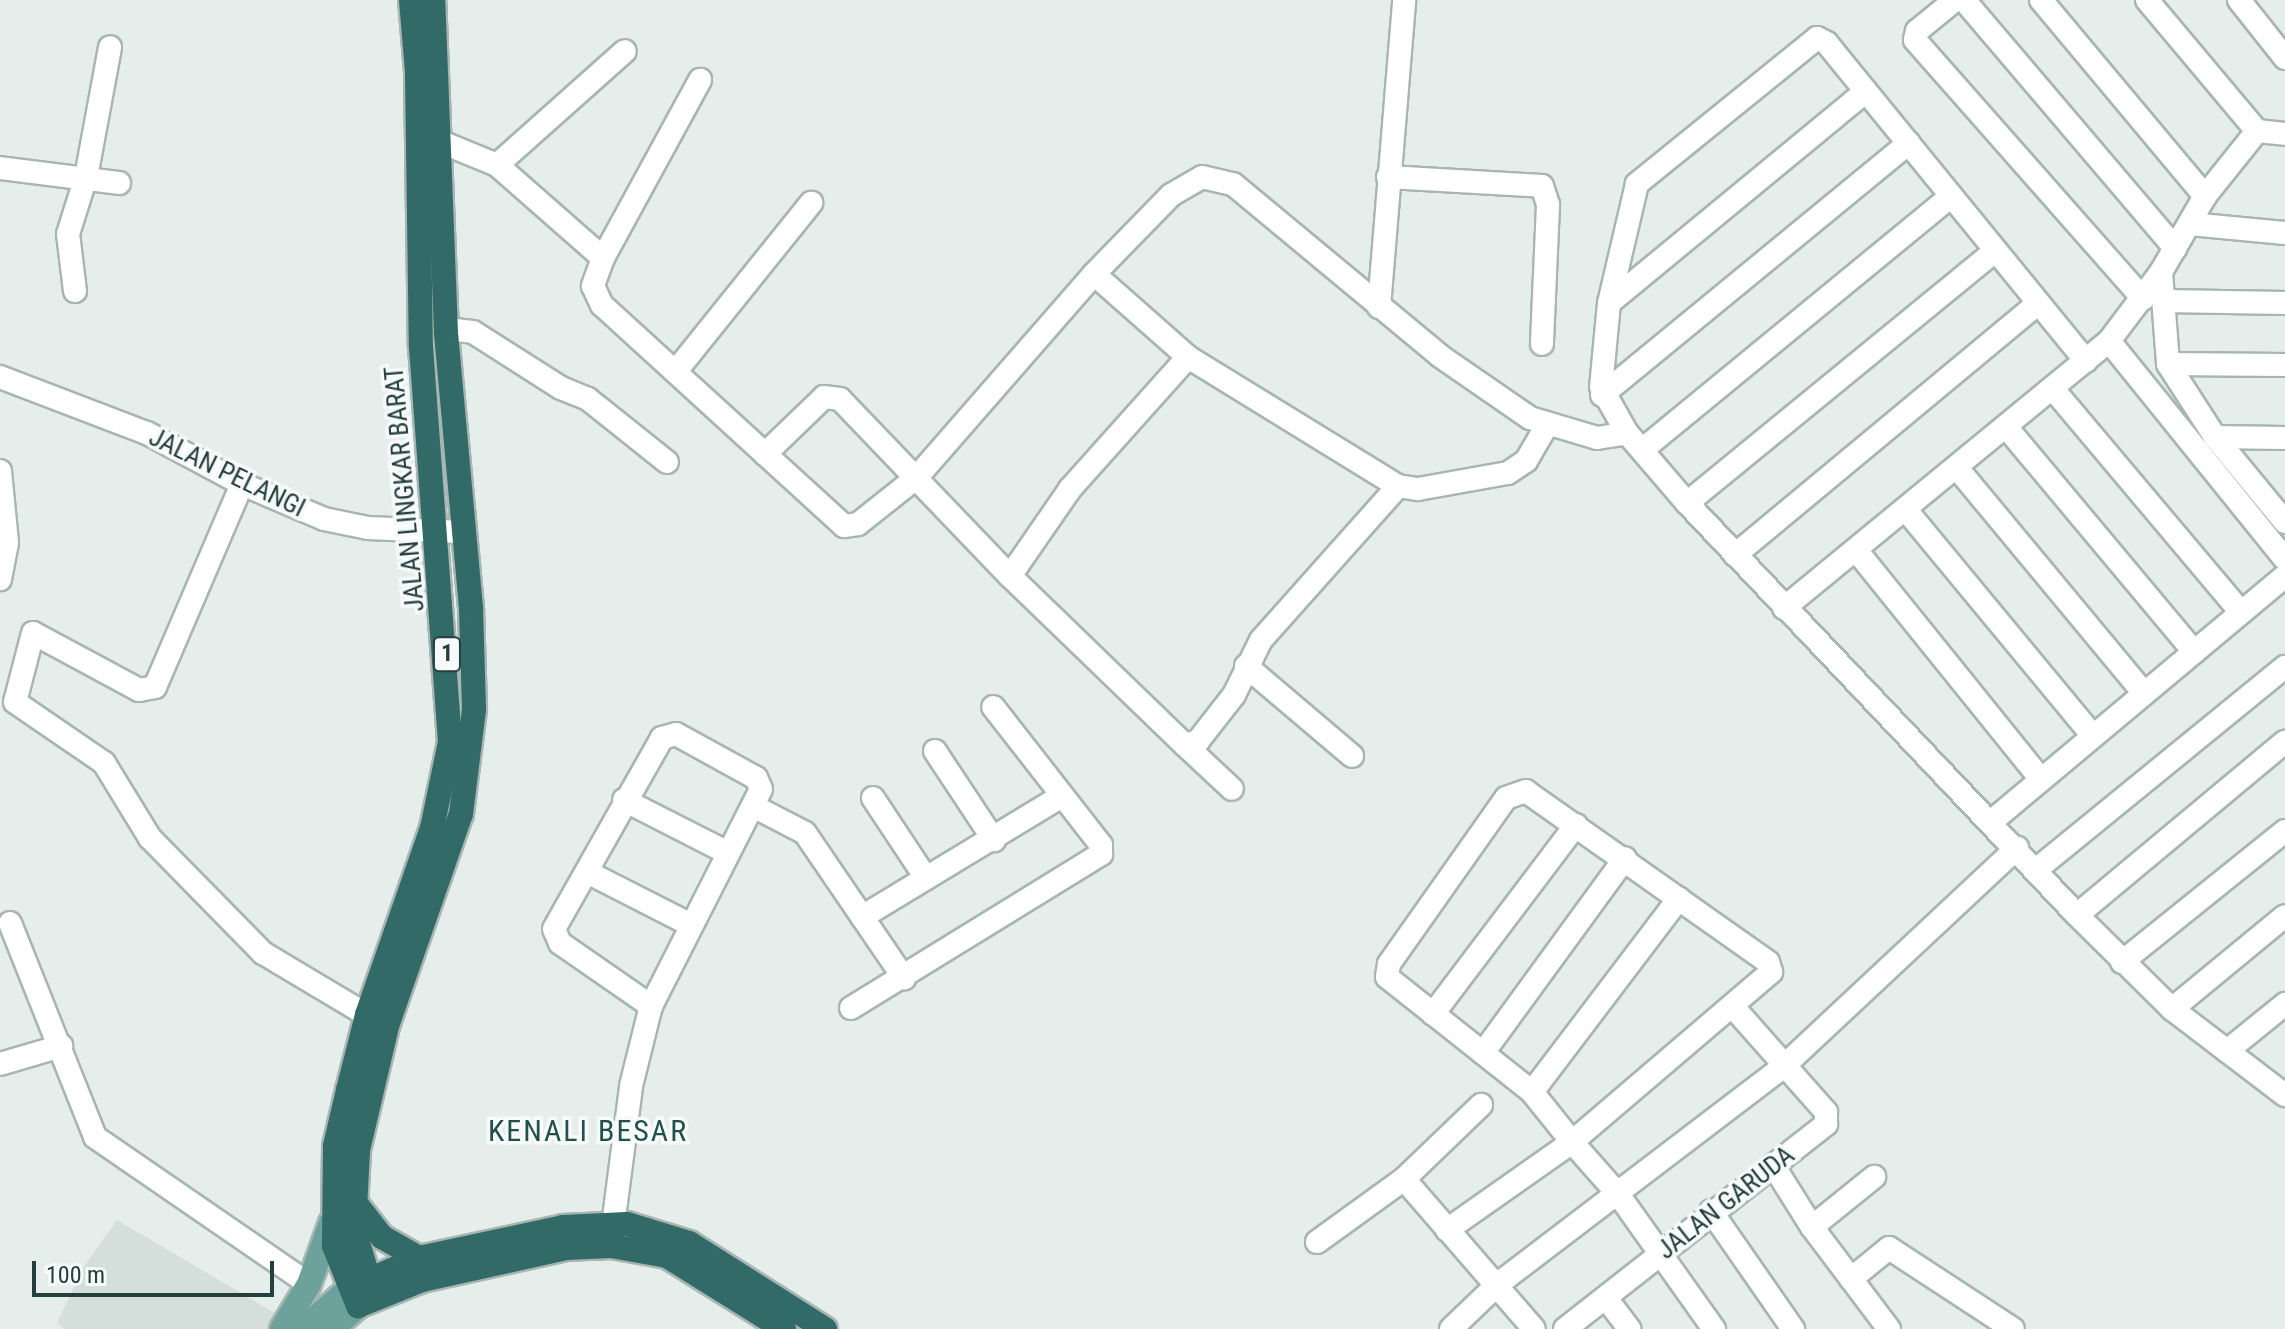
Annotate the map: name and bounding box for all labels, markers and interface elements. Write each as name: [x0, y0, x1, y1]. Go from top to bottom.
street label: JALAN LINGKAR BARAT: [379, 365, 431, 613]
street label: JALAN PELANGI: [144, 422, 310, 524]
road number: 1: [431, 634, 463, 674]
district label: KENALI BESAR: [488, 1113, 688, 1149]
street label: JALAN GARUDA: [1651, 1140, 1801, 1266]
scale bar: [36, 1245, 278, 1295]
text: 100 m: [46, 1261, 105, 1289]

